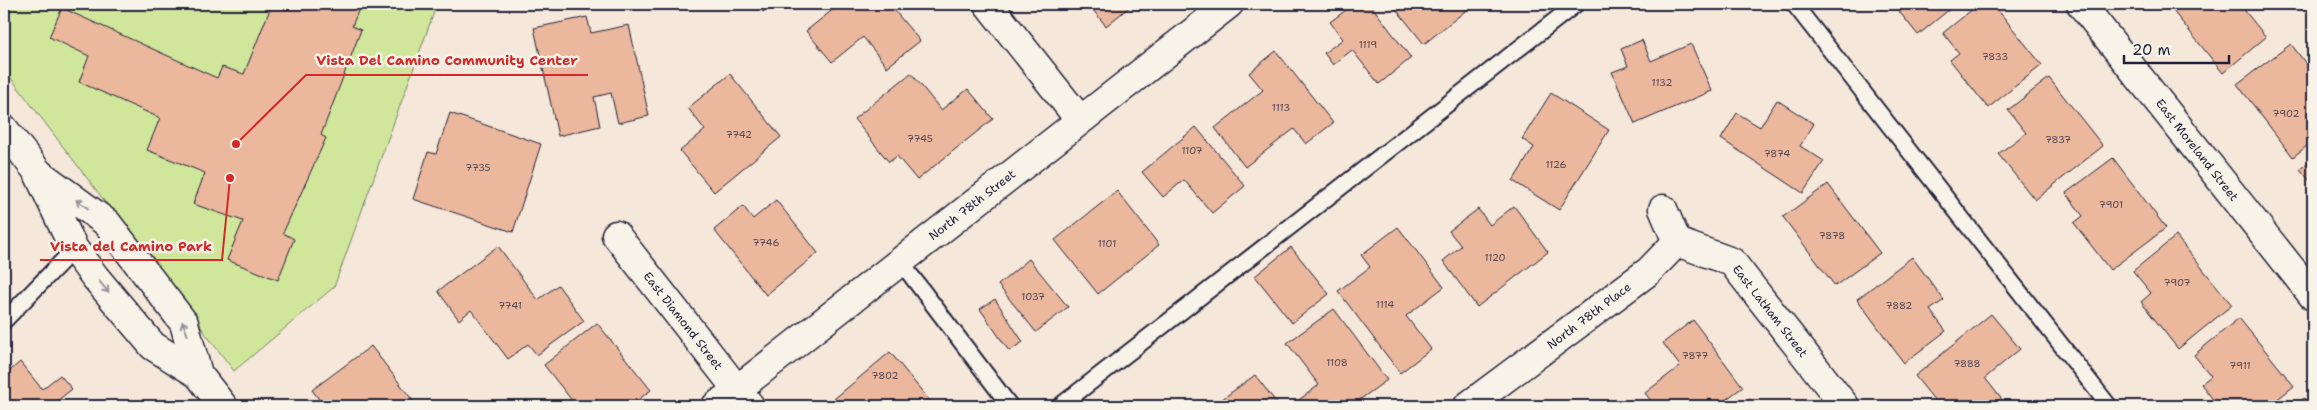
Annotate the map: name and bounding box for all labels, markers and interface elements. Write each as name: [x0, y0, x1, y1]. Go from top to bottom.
scale bar: [2124, 32, 2230, 64]
house number: 1119: [1359, 38, 1377, 51]
text: 20 m: [2132, 40, 2171, 60]
callout: Vista Del Camino Community Center: [306, 46, 588, 75]
house number: 7833: [1982, 50, 2008, 63]
text: Vista Del Camino Community Center: [316, 51, 578, 69]
house number: 1132: [1652, 76, 1672, 89]
street label: East Moreland Street: [2152, 96, 2242, 204]
house number: 1113: [1272, 101, 1290, 114]
house number: 7902: [2273, 107, 2299, 120]
house number: 7742: [726, 128, 752, 141]
house number: 7745: [907, 132, 933, 145]
house number: 7837: [2045, 133, 2071, 146]
house number: 1107: [1181, 144, 1203, 157]
house number: 7874: [1764, 147, 1790, 160]
house number: 1126: [1545, 158, 1567, 171]
house number: 7735: [465, 161, 491, 174]
street label: North 78th Street: [925, 166, 1019, 244]
house number: 7901: [2099, 198, 2123, 211]
one-way arrow: [75, 199, 89, 209]
house number: 7878: [1819, 229, 1845, 242]
callout: Vista del Camino Park: [40, 231, 222, 260]
house number: 7746: [753, 236, 779, 249]
text: Vista del Camino Park: [50, 237, 212, 255]
house number: 1101: [1098, 237, 1116, 250]
house number: 1120: [1484, 251, 1506, 264]
street label: East Latham Street: [1729, 262, 1811, 360]
street label: East Diamond Street: [640, 269, 726, 373]
house number: 7907: [2164, 276, 2190, 289]
street label: North 78th Place: [1544, 279, 1634, 353]
one-way arrow: [98, 280, 109, 293]
house number: 1037: [1021, 290, 1045, 303]
house number: 1114: [1376, 298, 1394, 311]
house number: 7741: [498, 299, 522, 312]
house number: 7882: [1886, 299, 1912, 312]
one-way arrow: [180, 321, 189, 336]
house number: 7877: [1682, 349, 1708, 362]
house number: 1108: [1326, 356, 1348, 369]
house number: 7888: [1953, 357, 1981, 370]
house number: 7911: [2229, 359, 2251, 372]
house number: 7802: [872, 369, 898, 382]

